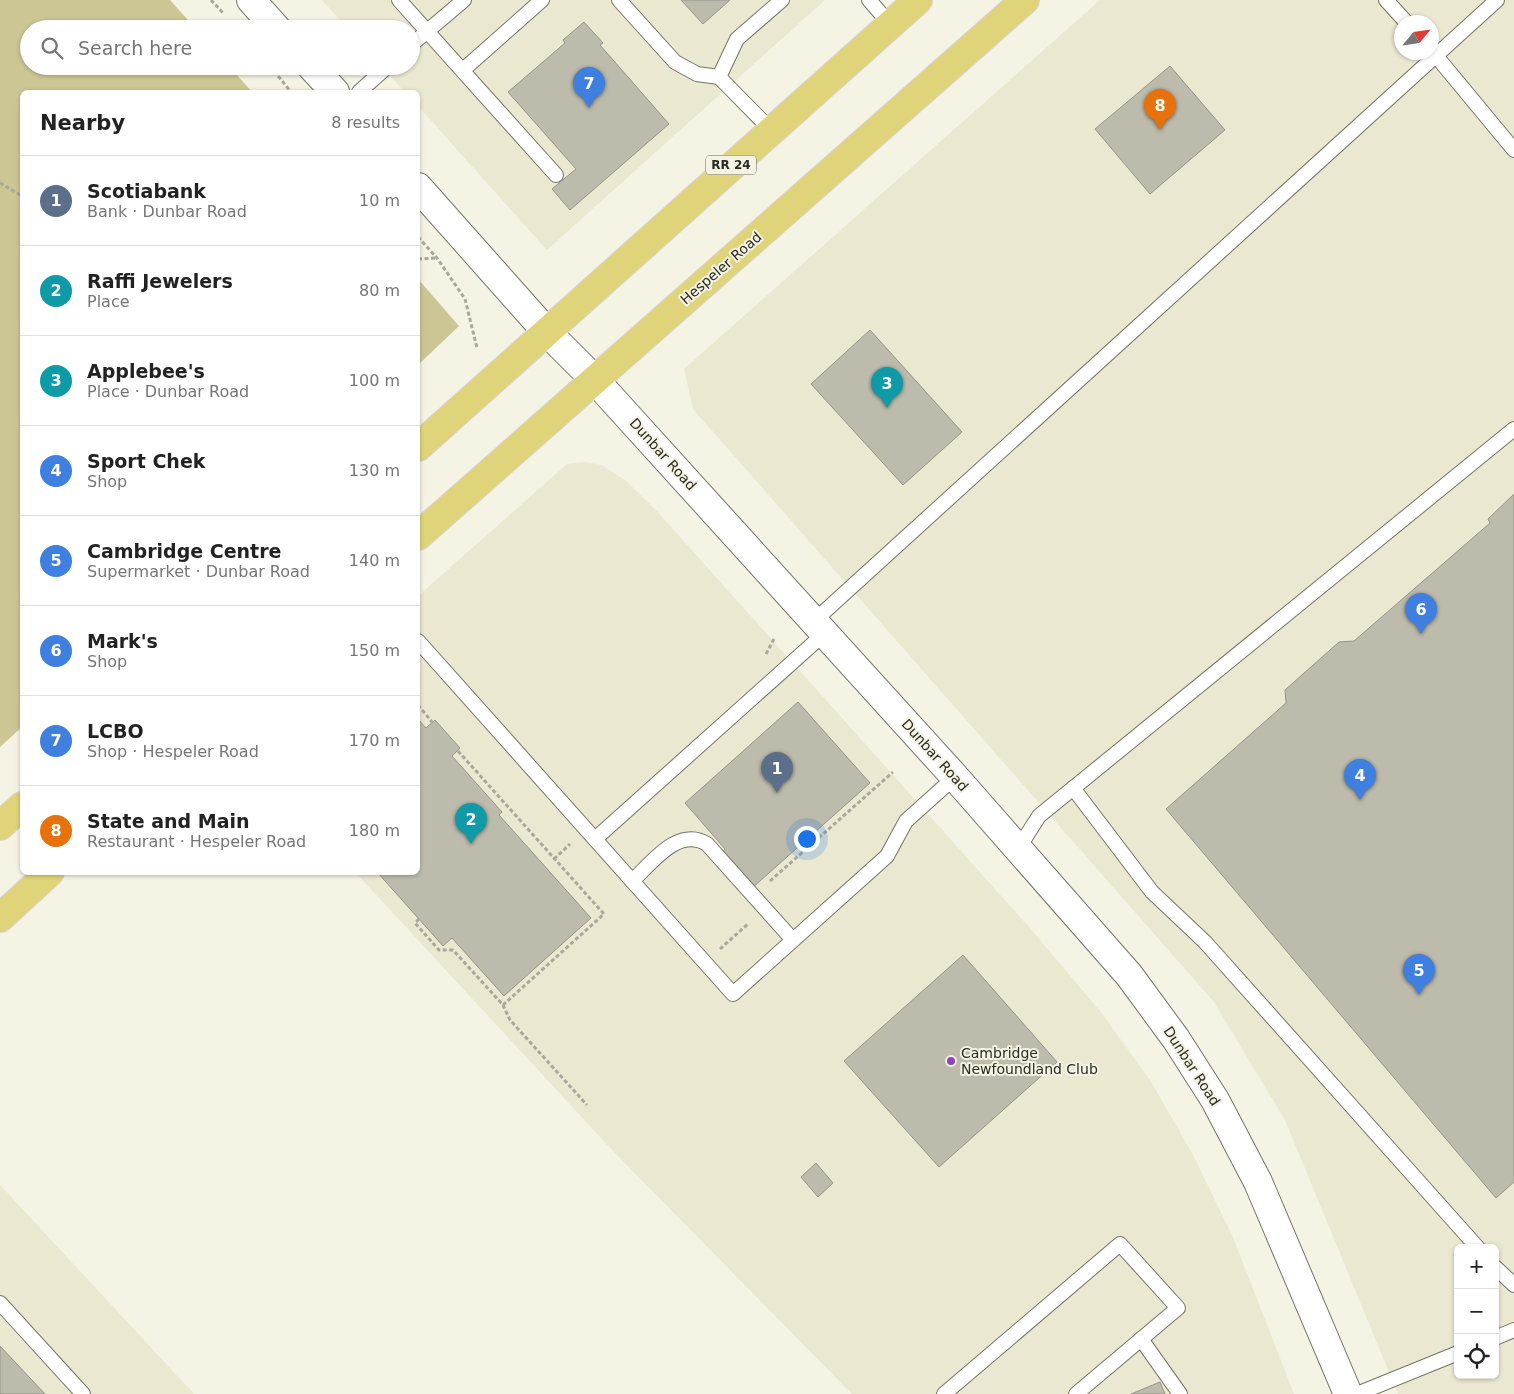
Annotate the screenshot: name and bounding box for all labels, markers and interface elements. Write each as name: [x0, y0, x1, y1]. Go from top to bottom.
north arrow: [1394, 15, 1439, 60]
search box: [20, 20, 420, 75]
icon: search: [38, 34, 66, 62]
text: Search here: [78, 37, 192, 59]
pin: 7: [573, 67, 605, 108]
pin: 8: [1144, 89, 1176, 130]
text: Nearby: [40, 111, 125, 135]
text: 8 results: [331, 113, 400, 132]
road number: RR 24: [706, 156, 756, 174]
text: Scotiabank: [87, 180, 206, 202]
text: 1: [50, 191, 62, 210]
text: 10 m: [359, 191, 400, 210]
text: Bank · Dunbar Road: [87, 202, 247, 221]
street label: Hespeler Road: [677, 229, 765, 307]
text: Raffi Jewelers: [87, 270, 233, 292]
text: 2: [50, 281, 62, 300]
text: 80 m: [359, 281, 400, 300]
text: Place: [87, 292, 130, 311]
text: Applebee's: [87, 360, 205, 382]
pin: 3: [871, 367, 903, 408]
text: 3: [50, 371, 62, 390]
text: 100 m: [349, 371, 400, 390]
text: Place · Dunbar Road: [87, 382, 249, 401]
street label: Dunbar Road: [626, 415, 700, 493]
text: Sport Chek: [87, 450, 205, 472]
text: 4: [50, 461, 62, 480]
text: 130 m: [349, 461, 400, 480]
text: Shop: [87, 472, 127, 491]
text: Cambridge Centre: [87, 540, 281, 562]
text: 5: [50, 551, 62, 570]
text: 140 m: [349, 551, 400, 570]
text: Supermarket · Dunbar Road: [87, 562, 310, 581]
pin: 6: [1405, 593, 1437, 634]
text: Mark's: [87, 630, 158, 652]
text: 6: [50, 641, 62, 660]
text: 150 m: [349, 641, 400, 660]
text: Shop: [87, 652, 127, 671]
street label: Dunbar Road: [898, 716, 972, 794]
text: LCBO: [87, 720, 144, 742]
text: 7: [50, 731, 62, 750]
text: 170 m: [349, 731, 400, 750]
text: Shop · Hespeler Road: [87, 742, 259, 761]
pin: 1: [761, 752, 793, 793]
pin: 4: [1344, 759, 1376, 800]
pin: 2: [455, 803, 487, 844]
text: State and Main: [87, 810, 250, 832]
text: 8: [50, 821, 62, 840]
text: 180 m: [349, 821, 400, 840]
your location: [794, 826, 820, 852]
text: Restaurant · Hespeler Road: [87, 832, 306, 851]
pin: 5: [1403, 954, 1435, 995]
street label: Dunbar Road: [1160, 1023, 1224, 1109]
place label: Cambridge Newfoundland Club: [961, 1045, 1098, 1077]
marker: Cambridge Newfoundland Club: [945, 1055, 957, 1067]
map controls: [1454, 1244, 1499, 1379]
button: +: [1454, 1244, 1499, 1289]
button: −: [1454, 1289, 1499, 1334]
button: locate: [1454, 1334, 1499, 1379]

